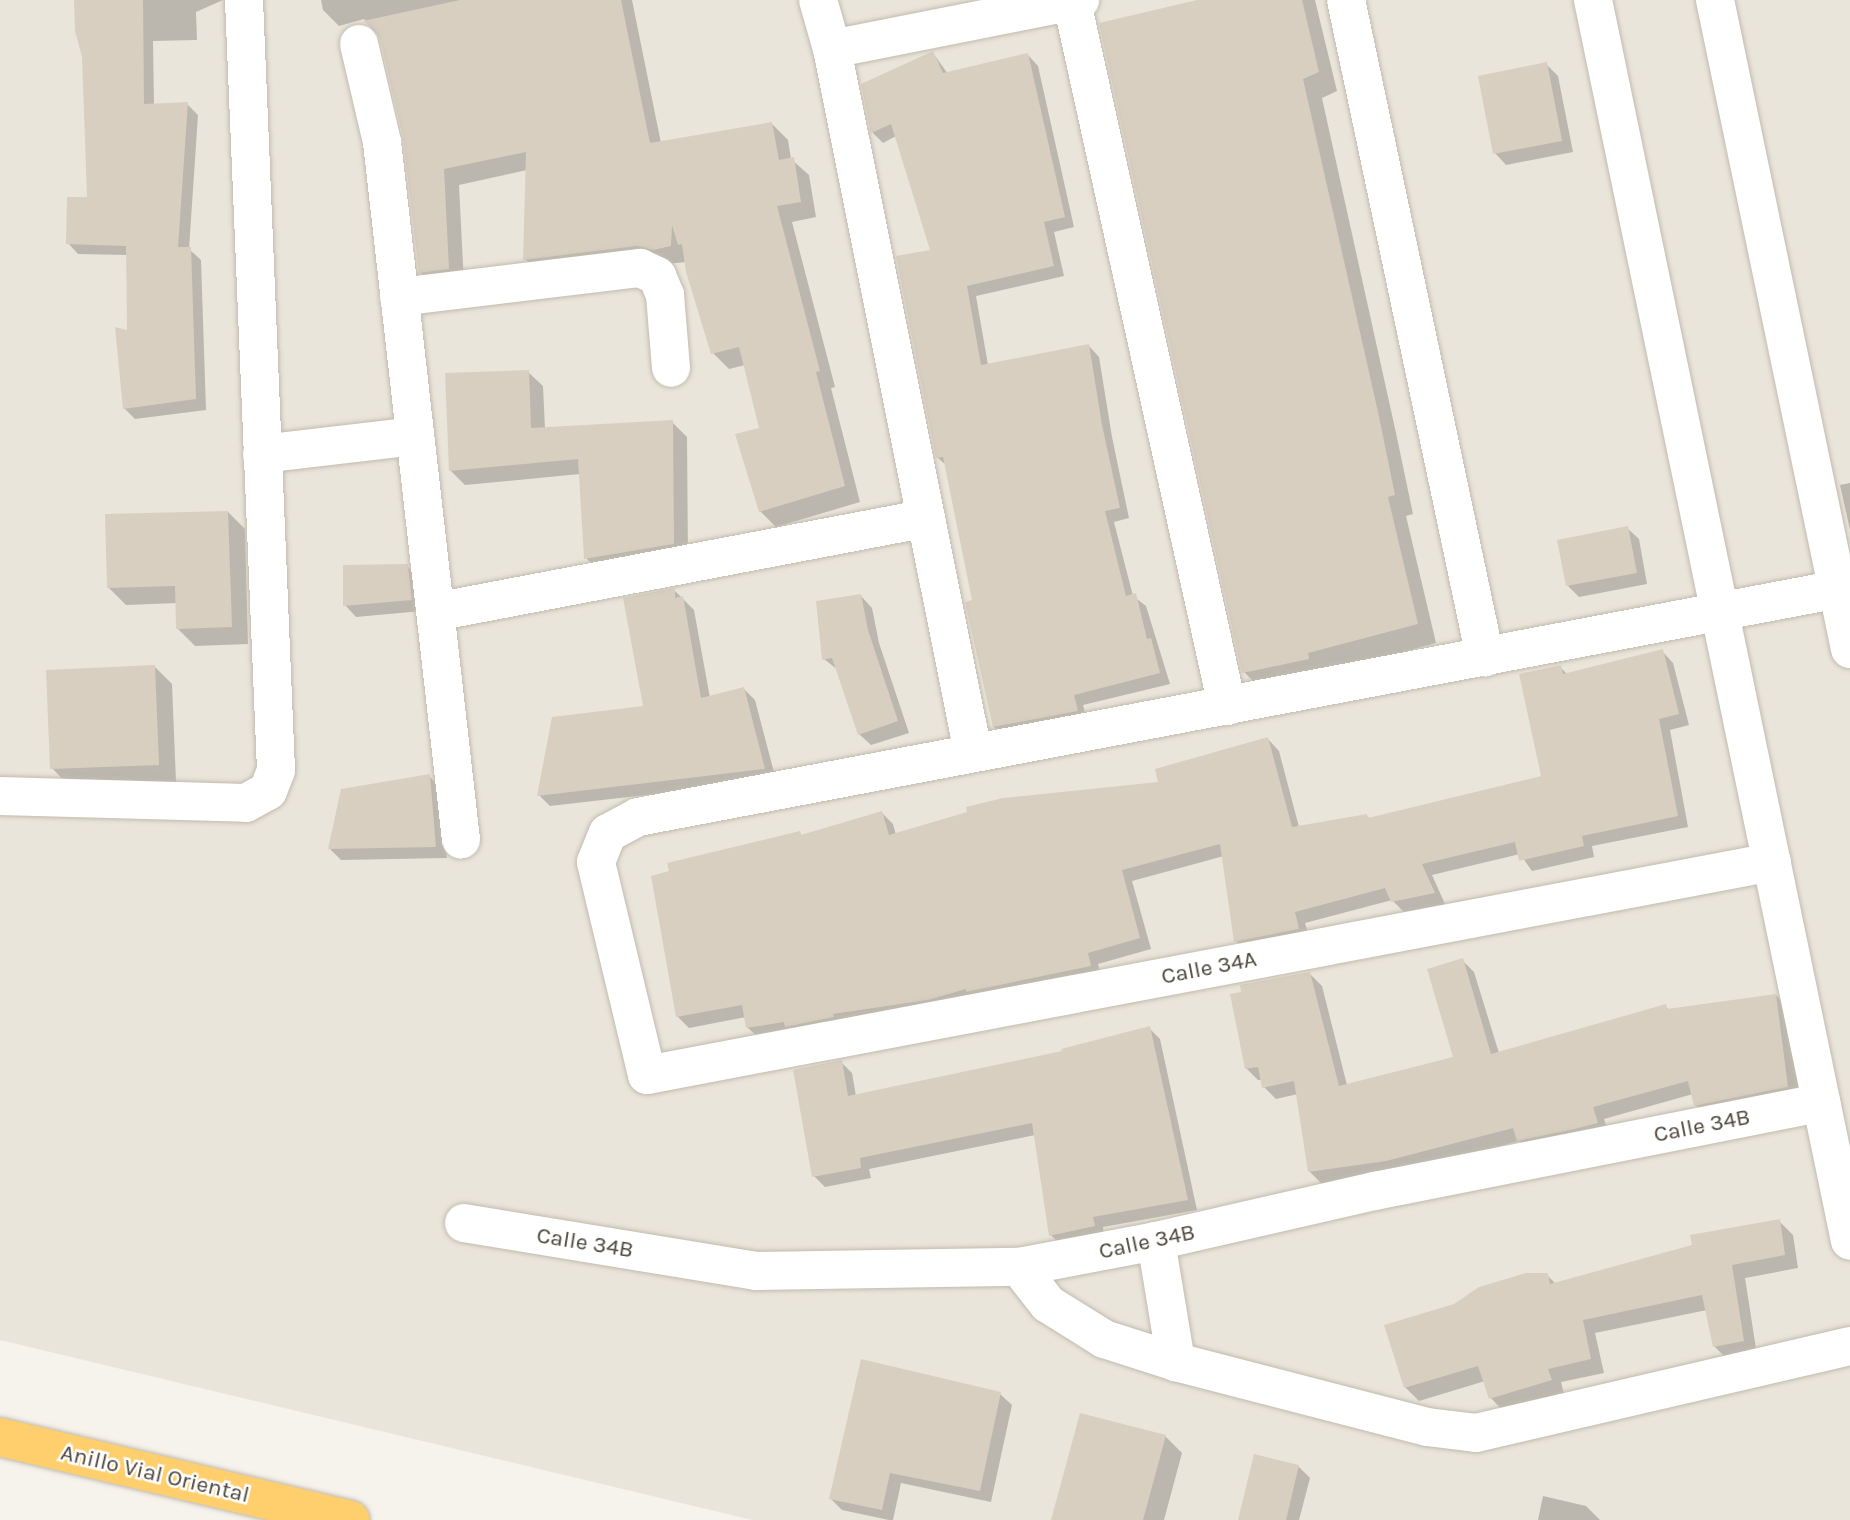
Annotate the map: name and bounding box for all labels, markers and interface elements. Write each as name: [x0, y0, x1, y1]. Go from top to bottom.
street label: Calle 34A: [1159, 945, 1259, 991]
street label: Calle 34B: [1651, 1103, 1753, 1149]
street label: Calle 34B: [1096, 1218, 1198, 1266]
street label: Calle 34B: [535, 1222, 635, 1264]
street label: Anillo Vial Oriental: [58, 1439, 252, 1509]

